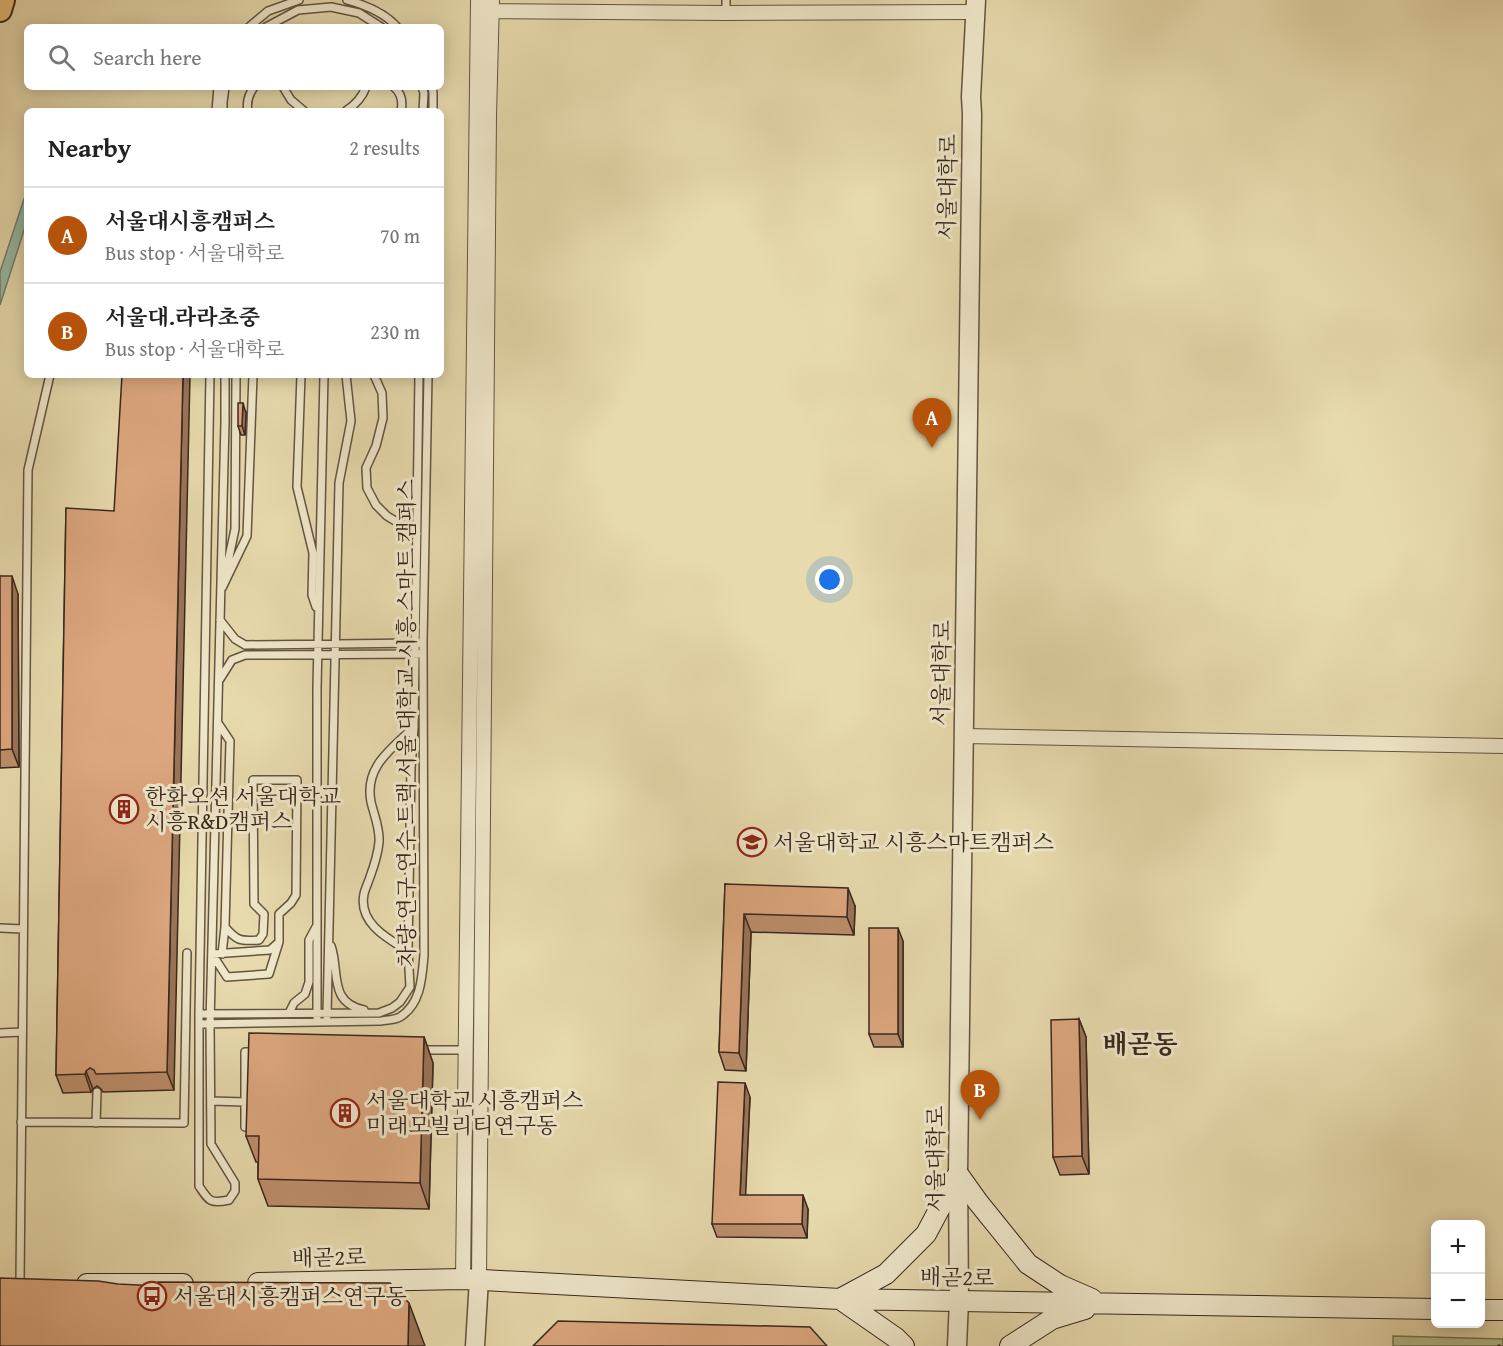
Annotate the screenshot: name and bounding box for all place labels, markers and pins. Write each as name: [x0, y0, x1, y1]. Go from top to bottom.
pin: A: [912, 398, 952, 448]
place label: 한화오션 서울대학교 시흥R&D캠퍼스: [145, 780, 341, 837]
building icon: 한화오션 서울대학교 시흥R&D캠퍼스: [108, 793, 140, 825]
school or university icon: 서울대학교 시흥스마트캠퍼스: [736, 826, 768, 858]
place label: 서울대학교 시흥스마트캠퍼스: [773, 826, 1054, 858]
pin: B: [960, 1070, 1000, 1120]
place label: 서울대학교 시흥캠퍼스 미래모빌리티연구동: [366, 1084, 583, 1141]
building icon: 서울대학교 시흥캠퍼스 미래모빌리티연구동: [329, 1097, 361, 1129]
bus stop icon: 서울대시흥캠퍼스연구동: [136, 1280, 168, 1312]
place label: 서울대시흥캠퍼스연구동: [173, 1280, 407, 1312]

